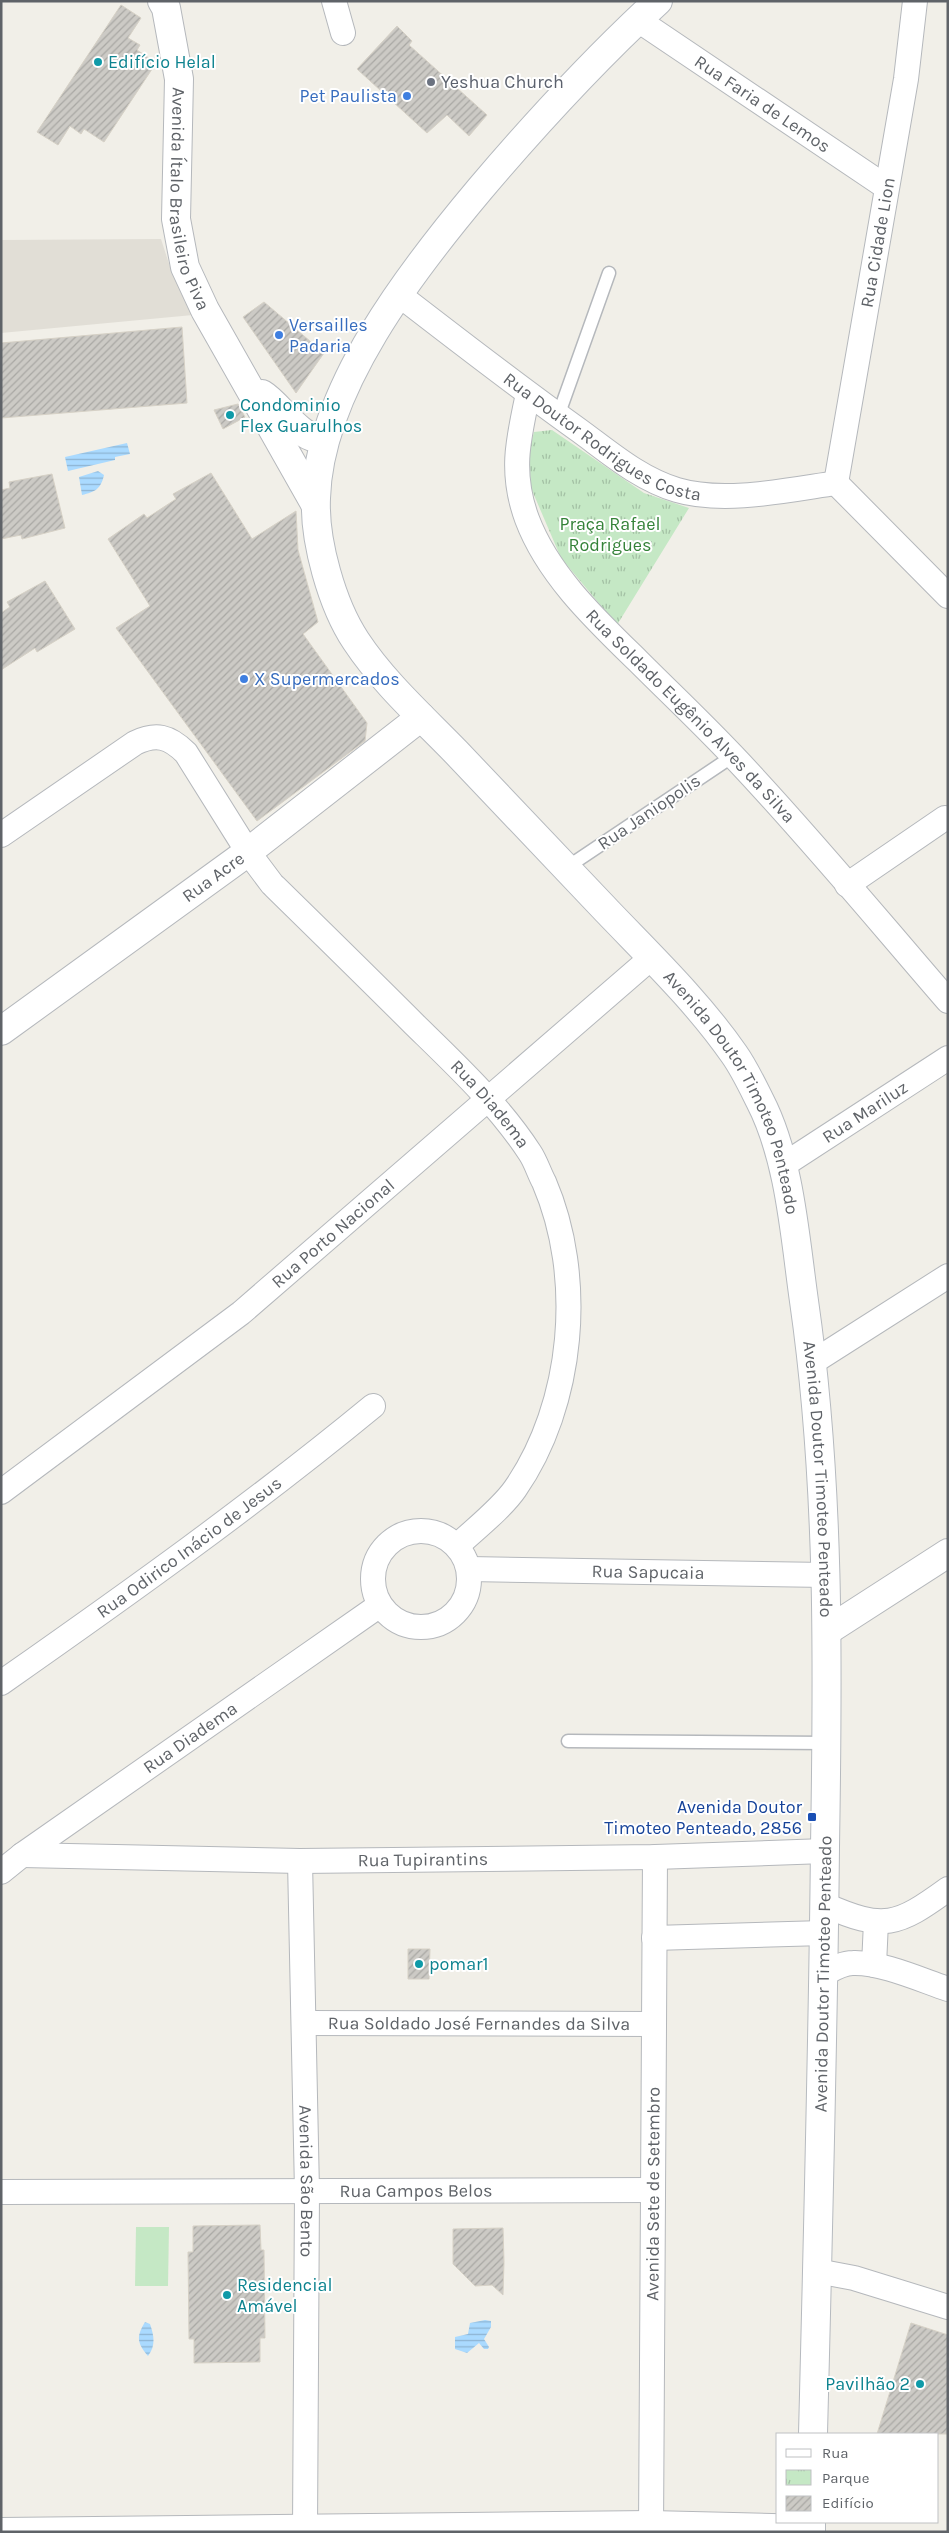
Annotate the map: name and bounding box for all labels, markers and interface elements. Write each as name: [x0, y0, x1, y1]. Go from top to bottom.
street label: Rua Faria de Lemos: [690, 50, 835, 157]
place label: Edifício Helal: [108, 51, 216, 73]
marker: Edifício Helal: [92, 56, 104, 68]
place label: Yeshua Church: [441, 71, 564, 93]
marker: Yeshua Church: [425, 76, 437, 88]
place label: Pet Paulista: [299, 85, 397, 107]
street label: Avenida Ítalo Brasileiro Piva: [164, 87, 215, 314]
marker: Pet Paulista: [401, 90, 413, 102]
street label: Rua Cidade Lion: [856, 176, 900, 309]
place label: Versailles Padaria: [289, 314, 368, 357]
marker: Versailles Padaria: [273, 329, 285, 341]
street label: Rua Doutor Rodrigues Costa: [499, 368, 702, 506]
place label: Condominio Flex Guarulhos: [240, 394, 362, 437]
marker: Condominio Flex Guarulhos: [224, 409, 236, 421]
park label: Praça Rafael Rodrigues: [559, 513, 661, 556]
street label: Rua Soldado Eugênio Alves da Silva: [581, 604, 800, 828]
place label: X Supermercados: [254, 668, 400, 690]
marker: X Supermercados: [238, 673, 250, 685]
street label: Rua Janiopolis: [593, 769, 705, 855]
street label: Rua Acre: [178, 847, 249, 907]
street label: Avenida Doutor Timoteo Penteado: [659, 966, 803, 1216]
street label: Rua Diadema: [446, 1055, 534, 1152]
street label: Rua Mariluz: [818, 1076, 912, 1148]
street label: Rua Porto Nacional: [267, 1174, 399, 1293]
street label: Avenida Doutor Timoteo Penteado: [798, 1340, 837, 1618]
street label: Rua Odirico Inácio de Jesus: [92, 1472, 286, 1623]
street label: Rua Sapucaia: [591, 1560, 705, 1584]
street label: Rua Diadema: [139, 1697, 241, 1778]
place label: Avenida Doutor Timoteo Penteado, 2856: [604, 1796, 802, 1839]
marker: Avenida Doutor Timoteo Penteado, 2856: [806, 1811, 818, 1823]
street label: Avenida Doutor Timoteo Penteado: [810, 1835, 836, 2113]
street label: Rua Tupirantins: [358, 1848, 488, 1871]
place label: pomar1: [429, 1953, 489, 1975]
marker: pomar1: [413, 1958, 425, 1970]
street label: Rua Soldado José Fernandes da Silva: [328, 2012, 630, 2035]
street label: Avenida Sete de Setembro: [641, 2087, 665, 2301]
street label: Avenida São Bento: [294, 2105, 318, 2257]
street label: Rua Campos Belos: [340, 2179, 492, 2202]
place label: Residencial Amável: [237, 2274, 332, 2317]
marker: Residencial Amável: [221, 2289, 233, 2301]
place label: Pavilhão 2: [825, 2373, 910, 2395]
marker: Pavilhão 2: [914, 2378, 926, 2390]
legend: [776, 2433, 939, 2523]
text: Rua: [822, 2444, 849, 2462]
text: Parque: [822, 2469, 870, 2487]
text: Edifício: [822, 2494, 874, 2512]

